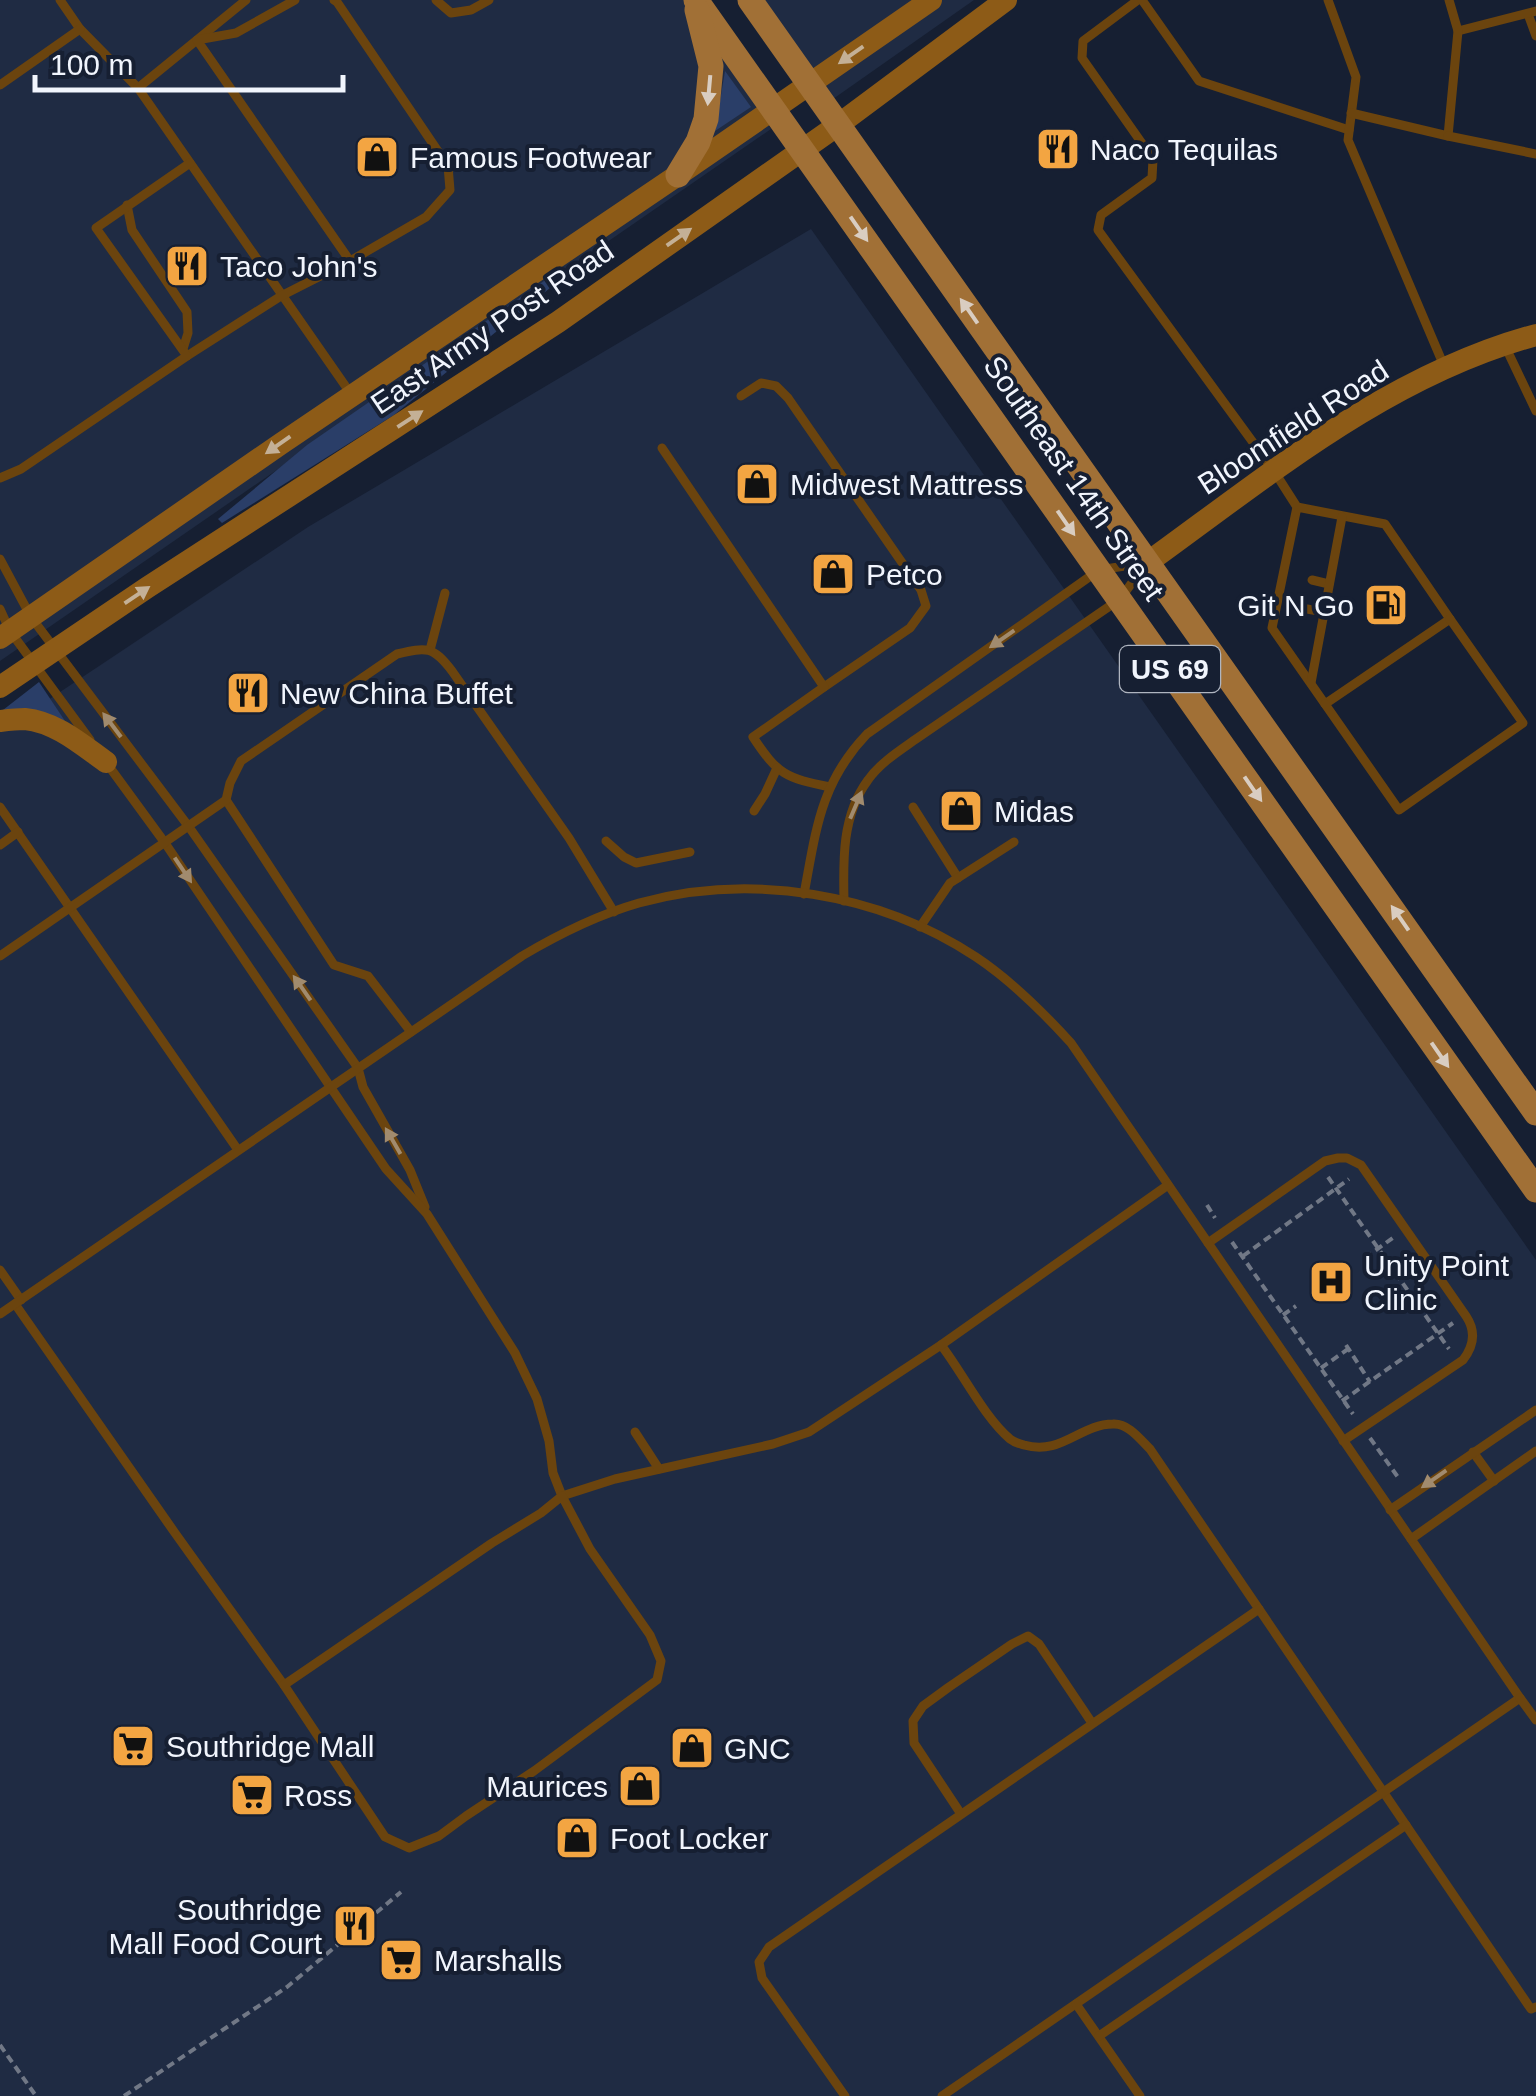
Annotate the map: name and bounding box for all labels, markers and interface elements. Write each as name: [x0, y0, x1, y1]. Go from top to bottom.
scale bar: [35, 30, 342, 92]
one-way arrow: [837, 45, 864, 64]
text: 100 m: [50, 48, 133, 81]
one-way arrow: [701, 75, 717, 107]
restaurant icon: Naco Tequilas: [1035, 126, 1081, 172]
place label: Naco Tequilas: [1090, 133, 1278, 166]
shop icon: Famous Footwear: [354, 134, 400, 180]
place label: Famous Footwear: [410, 141, 652, 174]
one-way arrow: [849, 215, 868, 242]
one-way arrow: [666, 228, 692, 247]
street label: East Army Post Road: [365, 234, 619, 420]
restaurant icon: Taco John's: [164, 243, 210, 289]
place label: Taco John's: [220, 250, 378, 283]
one-way arrow: [960, 297, 979, 324]
street label: Southeast 14th Street: [977, 350, 1171, 607]
street label: Bloomfield Road: [1192, 353, 1394, 501]
one-way arrow: [396, 410, 423, 428]
one-way arrow: [265, 435, 292, 455]
shop icon: Midwest Mattress: [734, 461, 780, 507]
place label: Midwest Mattress: [790, 468, 1023, 501]
one-way arrow: [1056, 510, 1075, 537]
shop icon: Petco: [810, 551, 856, 597]
place label: Petco: [866, 558, 943, 591]
fuel station icon: Git N Go: [1363, 582, 1409, 628]
one-way arrow: [123, 586, 150, 605]
place label: Git N Go: [1237, 589, 1354, 622]
one-way arrow: [988, 629, 1015, 648]
road number: US 69: [1120, 646, 1220, 692]
restaurant icon: New China Buffet: [225, 670, 271, 716]
place label: New China Buffet: [280, 677, 514, 710]
one-way arrow: [103, 712, 123, 738]
one-way arrow: [1243, 776, 1263, 802]
shop icon: Midas: [938, 788, 984, 834]
one-way arrow: [848, 790, 864, 820]
place label: Midas: [994, 795, 1074, 828]
one-way arrow: [173, 857, 192, 884]
one-way arrow: [1391, 905, 1410, 931]
one-way arrow: [293, 975, 312, 1002]
one-way arrow: [1430, 1041, 1449, 1068]
one-way arrow: [385, 1127, 403, 1155]
place label: Unity Point Clinic: [1364, 1249, 1510, 1316]
hospital icon: Unity Point Clinic: [1308, 1259, 1354, 1305]
one-way arrow: [1421, 1469, 1448, 1488]
supermarket icon: Southridge Mall: [110, 1723, 156, 1769]
shop icon: GNC: [669, 1725, 715, 1771]
place label: Southridge Mall: [166, 1730, 374, 1763]
place label: GNC: [724, 1732, 791, 1765]
shop icon: Maurices: [617, 1763, 663, 1809]
place label: Maurices: [486, 1770, 608, 1803]
supermarket icon: Ross: [229, 1772, 275, 1818]
place label: Ross: [284, 1779, 352, 1812]
shop icon: Foot Locker: [554, 1815, 600, 1861]
place label: Foot Locker: [610, 1822, 768, 1855]
place label: Southridge Mall Food Court: [109, 1893, 323, 1960]
restaurant icon: Southridge Mall Food Court: [332, 1903, 378, 1949]
supermarket icon: Marshalls: [378, 1937, 424, 1983]
place label: Marshalls: [434, 1944, 562, 1977]

